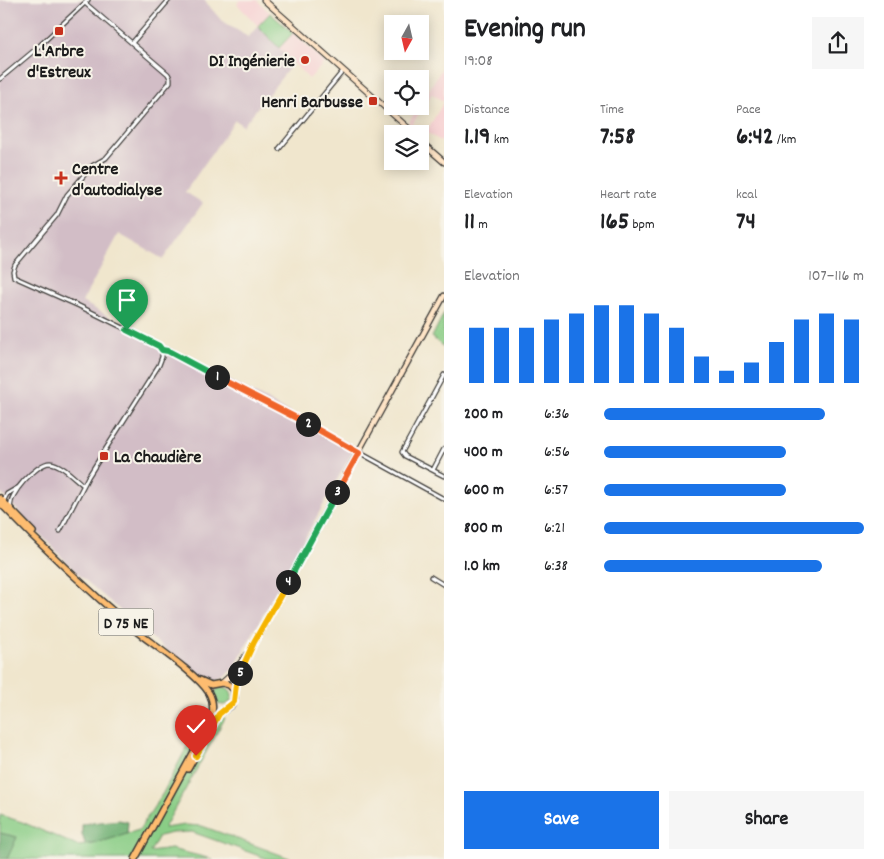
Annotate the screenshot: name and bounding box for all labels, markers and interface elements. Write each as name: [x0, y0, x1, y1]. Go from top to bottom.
text: Evening run: [464, 11, 586, 51]
north arrow: [384, 15, 429, 60]
map controls: [384, 15, 429, 170]
button: share: [812, 17, 864, 69]
marker: L'Arbre d'Estreux: [53, 25, 65, 37]
place label: L'Arbre d'Estreux: [27, 40, 91, 86]
place label: DI Ingénierie: [209, 50, 295, 75]
text: 19:08: [464, 50, 493, 73]
marker: DI Ingénierie: [299, 54, 311, 66]
button: locate: [384, 70, 429, 115]
place label: Henri Barbusse: [261, 91, 363, 116]
marker: Henri Barbusse: [367, 95, 379, 107]
text: Distance: [464, 100, 510, 120]
text: Time: [600, 100, 624, 120]
text: Pace: [736, 100, 761, 120]
text: 1.19: [464, 120, 491, 156]
text: 7:58: [600, 120, 635, 156]
text: 6:42: [736, 120, 774, 156]
button: layers: [384, 125, 429, 170]
text: km: [491, 130, 509, 150]
text: /km: [774, 130, 796, 150]
place label: Centre d'autodialyse: [72, 158, 162, 204]
marker: Centre d'autodialyse: [54, 171, 68, 185]
text: Elevation: [464, 185, 513, 205]
text: Heart rate: [600, 185, 657, 205]
text: kcal: [736, 185, 757, 205]
text: 11: [464, 205, 475, 241]
text: 165: [600, 205, 629, 241]
text: 74: [736, 205, 756, 241]
text: m: [475, 215, 488, 235]
text: bpm: [629, 215, 655, 235]
text: Elevation: [464, 265, 520, 288]
text: 107–116 m: [808, 265, 864, 288]
pin: [106, 279, 148, 330]
icon: arrive: [113, 286, 141, 314]
pin: 1: [204, 364, 230, 390]
text: 1: [216, 367, 219, 387]
text: 200 m: [464, 403, 503, 426]
text: 6:36: [544, 403, 569, 426]
pin: 2: [296, 412, 320, 436]
text: 2: [305, 414, 312, 434]
text: 400 m: [464, 441, 503, 464]
text: 6:56: [544, 441, 570, 464]
place label: La Chaudière: [114, 446, 201, 471]
marker: La Chaudière: [98, 450, 110, 462]
text: 600 m: [464, 479, 504, 502]
text: 6:57: [544, 479, 568, 502]
pin: 3: [324, 480, 350, 504]
text: 3: [334, 482, 341, 502]
text: 800 m: [464, 517, 503, 540]
text: 6:21: [544, 517, 565, 540]
text: 1.0 km: [464, 555, 500, 578]
text: 6:38: [544, 555, 568, 578]
pin: 4: [276, 570, 300, 594]
text: 4: [286, 572, 291, 592]
road number: D 75 NE: [98, 608, 154, 636]
pin: 5: [228, 660, 252, 686]
text: 5: [237, 663, 244, 683]
pin: [175, 705, 217, 756]
icon: check: [182, 712, 210, 740]
button: Save: [464, 791, 659, 849]
button: Share: [669, 791, 864, 849]

